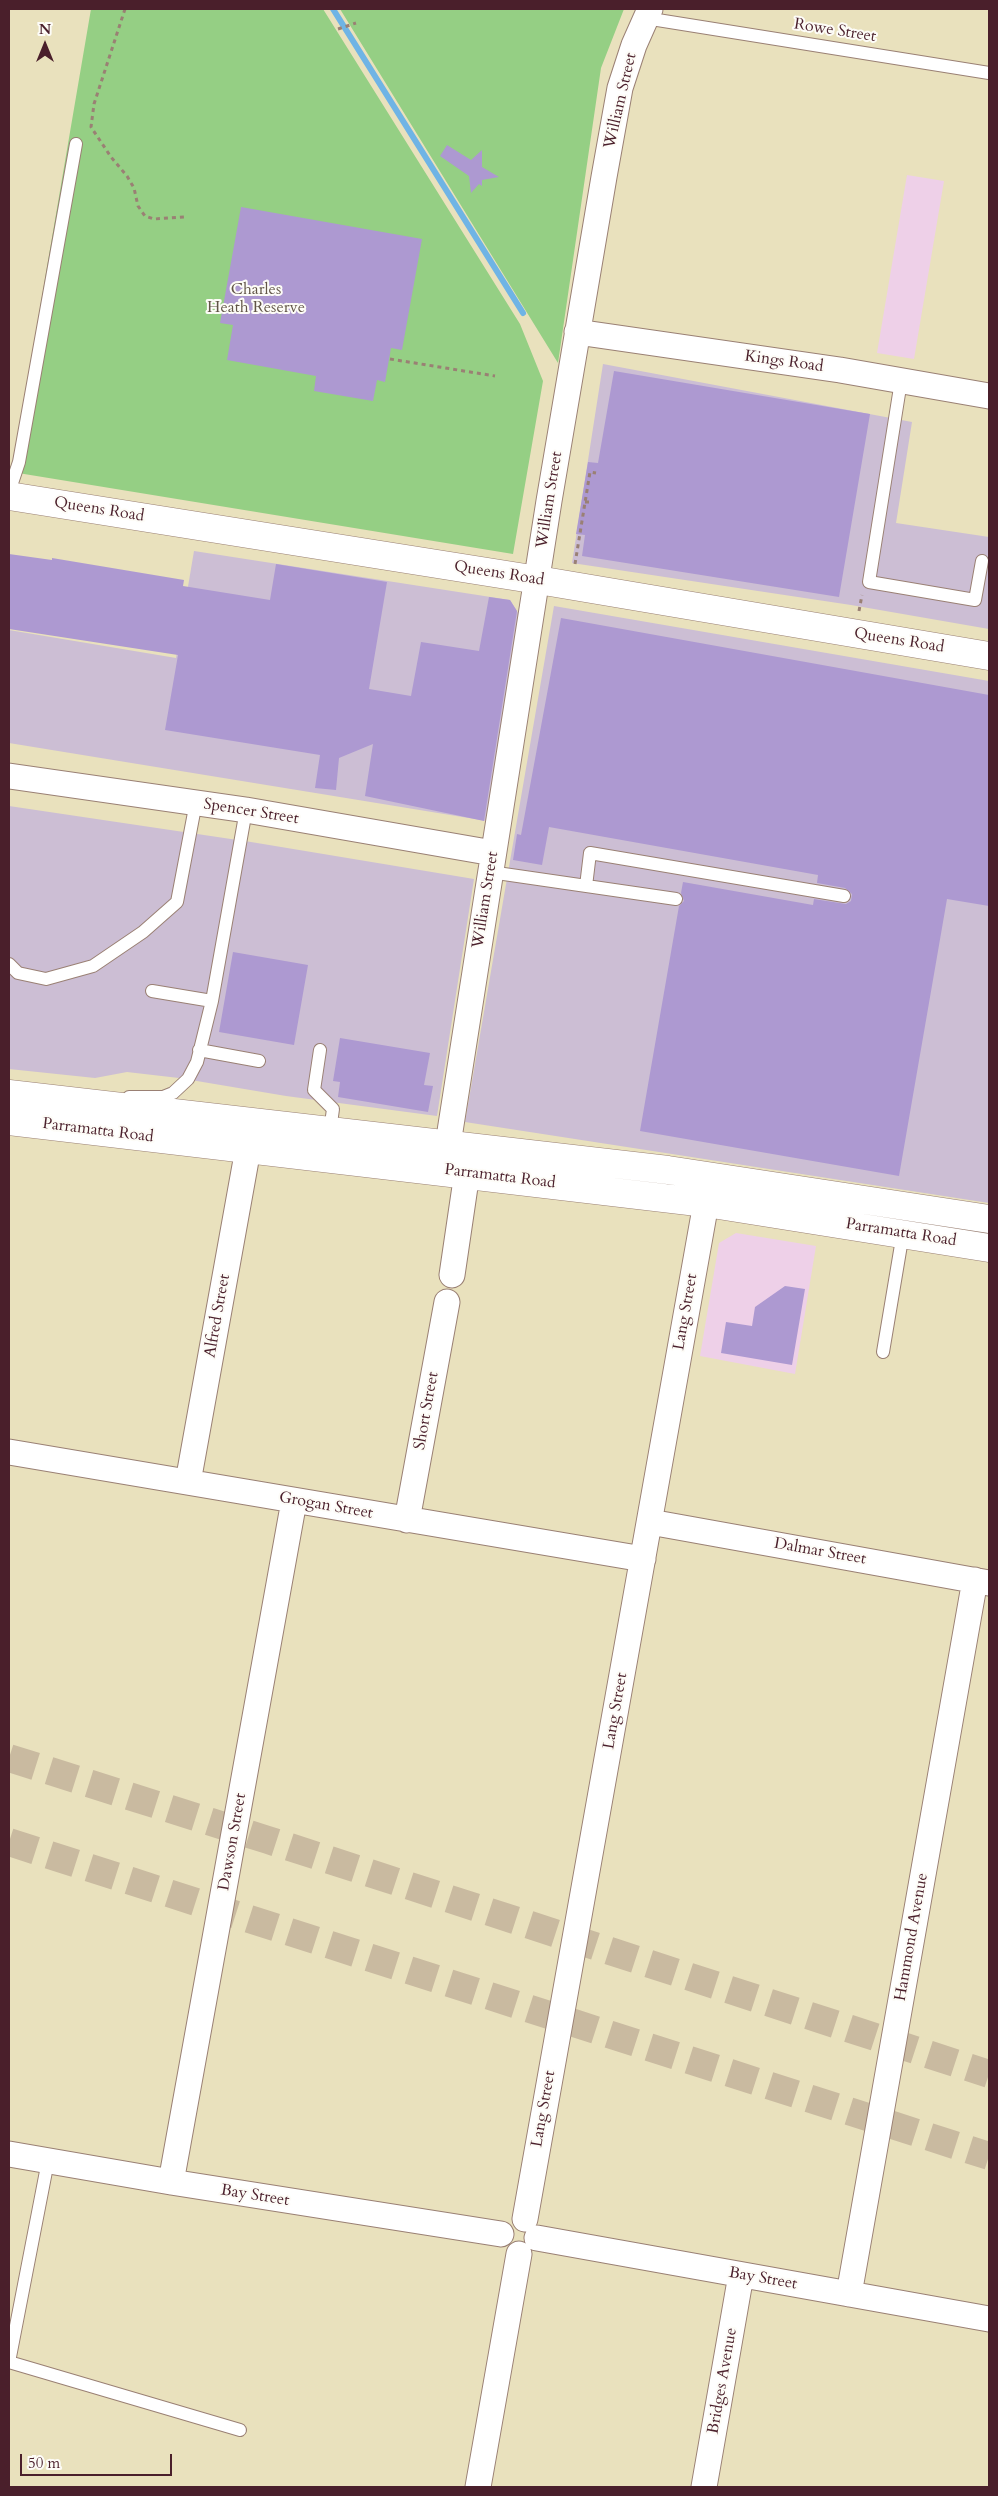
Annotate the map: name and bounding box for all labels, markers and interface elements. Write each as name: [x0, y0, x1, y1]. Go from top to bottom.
street label: Rowe Street: [793, 15, 877, 47]
north arrow: [20, 20, 70, 70]
text: N: [39, 20, 51, 39]
street label: William Street: [601, 51, 641, 151]
park label: Charles Heath Reserve: [207, 280, 305, 318]
street label: Kings Road: [743, 347, 825, 377]
street label: William Street: [533, 450, 567, 550]
street label: Queens Road: [53, 493, 145, 527]
street label: Queens Road: [453, 557, 545, 591]
street label: Queens Road: [853, 624, 945, 658]
street label: Spencer Street: [202, 795, 300, 829]
street label: William Street: [469, 850, 503, 950]
street label: Parramatta Road: [41, 1115, 155, 1147]
street label: Parramatta Road: [443, 1161, 557, 1193]
street label: Parramatta Road: [844, 1215, 958, 1251]
street label: Lang Street: [670, 1272, 702, 1352]
street label: Alfred Street: [201, 1273, 235, 1359]
street label: Short Street: [411, 1370, 443, 1452]
street label: Grogan Street: [278, 1488, 374, 1524]
street label: Dalmar Street: [773, 1534, 867, 1570]
street label: Lang Street: [600, 1671, 632, 1751]
street label: Dawson Street: [215, 1792, 251, 1892]
street label: Hammond Avenue: [891, 1871, 933, 2003]
street label: Lang Street: [528, 2069, 560, 2149]
street label: Bay Street: [219, 2181, 291, 2211]
street label: Bay Street: [727, 2264, 799, 2294]
street label: Bridges Avenue: [704, 2326, 742, 2436]
scale bar: [22, 2444, 175, 2476]
text: 50 m: [28, 2453, 60, 2473]

